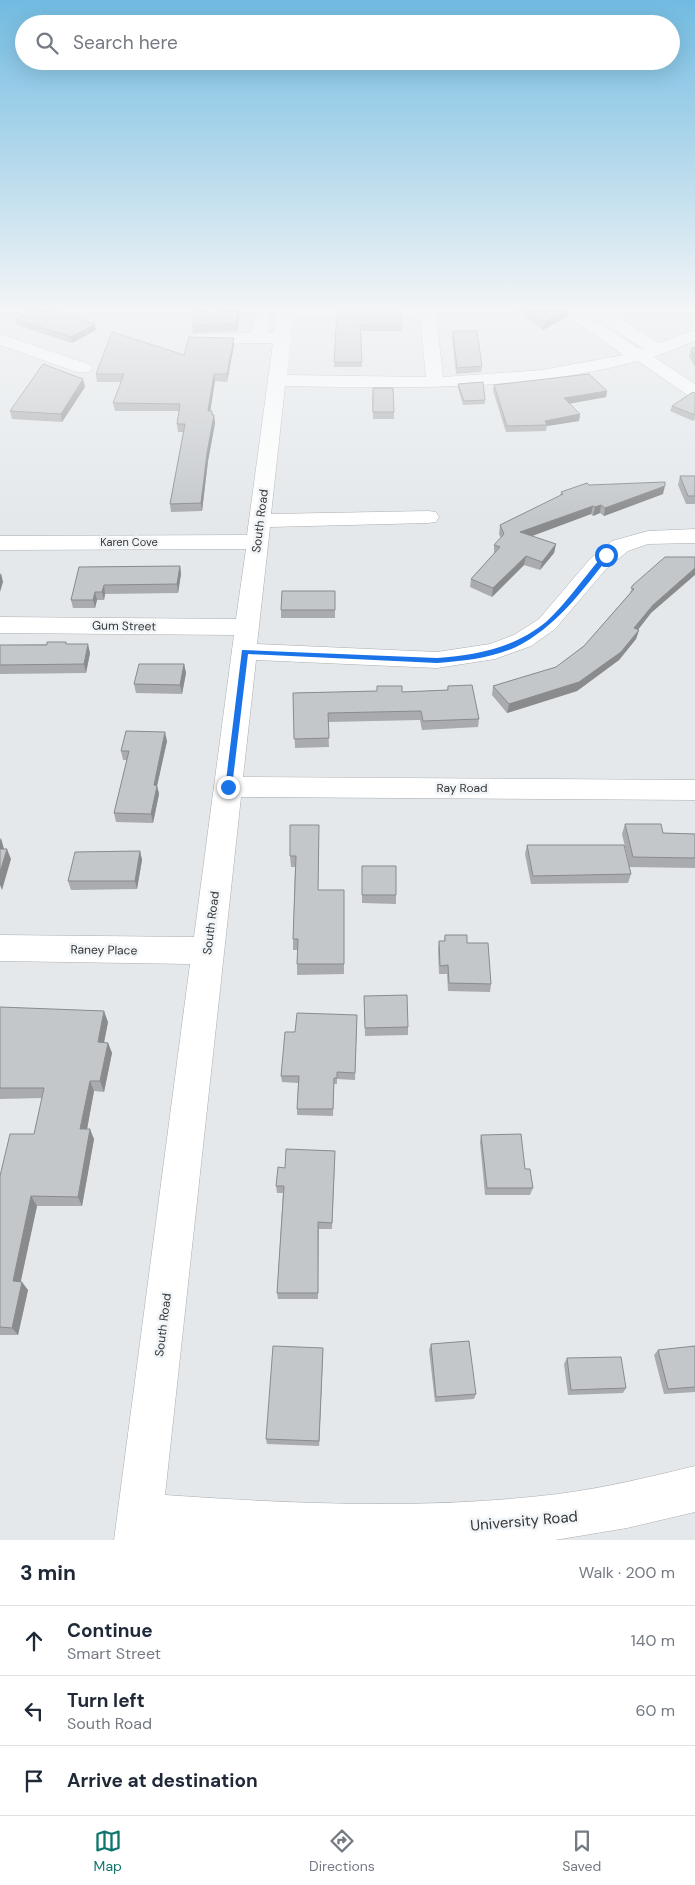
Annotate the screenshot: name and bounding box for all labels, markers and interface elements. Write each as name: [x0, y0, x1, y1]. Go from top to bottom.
search box: [15, 15, 680, 70]
icon: search: [33, 29, 61, 57]
text: Search here: [73, 30, 178, 55]
street label: South Road: [248, 488, 272, 554]
street label: Karen Cove: [100, 535, 158, 549]
route start: [595, 544, 618, 567]
street label: Gum Street: [92, 617, 156, 635]
route end: [217, 776, 240, 799]
street label: Ray Road: [436, 780, 488, 796]
street label: South Road: [199, 890, 223, 956]
street label: Raney Place: [71, 941, 138, 959]
street label: South Road: [151, 1292, 175, 1358]
street label: University Road: [469, 1506, 579, 1536]
text: 3 min: [20, 1559, 76, 1587]
text: Walk · 200 m: [579, 1562, 675, 1583]
text: Continue: [67, 1618, 153, 1643]
icon: ahead: [20, 1627, 48, 1655]
text: 140 m: [631, 1630, 675, 1651]
text: Smart Street: [67, 1643, 161, 1664]
text: Turn left: [67, 1688, 145, 1713]
icon: left: [20, 1697, 48, 1725]
text: 60 m: [635, 1700, 675, 1721]
text: South Road: [67, 1713, 152, 1734]
icon: arrive: [20, 1767, 48, 1795]
text: Arrive at destination: [67, 1768, 258, 1793]
tab: Map: [94, 1827, 122, 1875]
tab: Directions: [309, 1827, 375, 1875]
tab: Saved: [562, 1827, 601, 1875]

